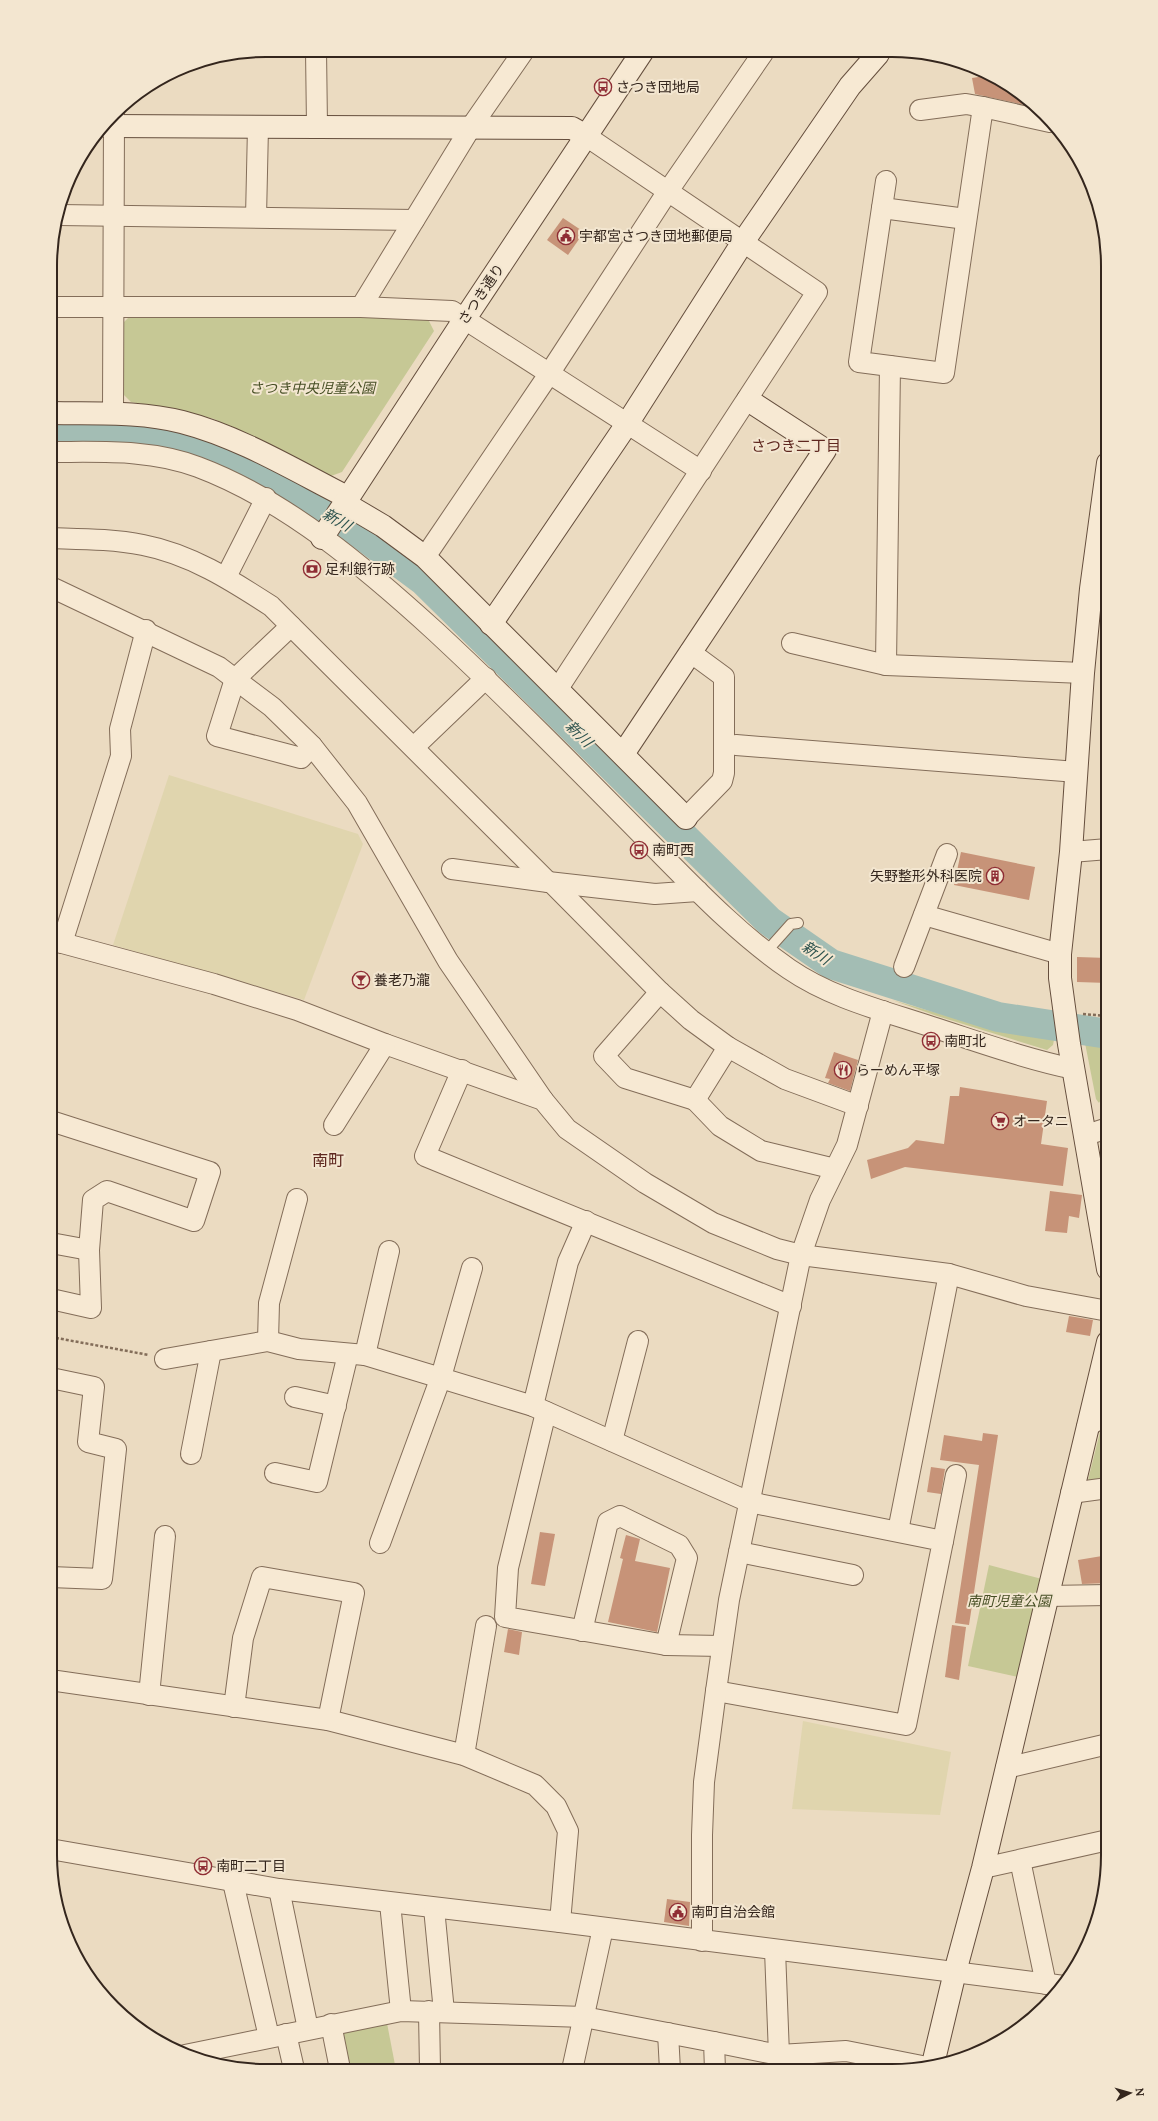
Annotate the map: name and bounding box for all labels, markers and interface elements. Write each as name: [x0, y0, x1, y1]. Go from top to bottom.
bus stop icon: さつき団地局: [593, 77, 613, 97]
place label: さつき団地局: [616, 78, 700, 96]
public building icon: 宇都宮さつき団地郵便局: [556, 226, 576, 246]
place label: 宇都宮さつき団地郵便局: [579, 227, 733, 245]
street label: さつき通り: [454, 260, 508, 328]
park label: さつき中央児童公園: [249, 379, 377, 397]
district label: さつき二丁目: [751, 436, 841, 455]
water label: 新川: [320, 504, 357, 536]
bank icon: 足利銀行跡: [302, 559, 322, 579]
place label: 足利銀行跡: [325, 560, 395, 578]
water label: 新川: [562, 716, 598, 752]
bus stop icon: 南町西: [629, 840, 649, 860]
place label: 南町西: [652, 841, 694, 859]
building icon: 矢野整形外科医院: [985, 866, 1005, 886]
place label: 矢野整形外科医院: [870, 867, 982, 885]
water label: 新川: [799, 936, 836, 970]
bar icon: 養老乃瀧: [351, 970, 371, 990]
place label: 養老乃瀧: [374, 971, 430, 989]
bus stop icon: 南町北: [921, 1031, 941, 1051]
place label: 南町北: [944, 1032, 986, 1050]
restaurant icon: らーめん平塚: [833, 1060, 853, 1080]
place label: らーめん平塚: [856, 1061, 940, 1079]
supermarket icon: オータニ: [990, 1111, 1010, 1131]
place label: オータニ: [1013, 1112, 1069, 1130]
district label: 南町: [312, 1150, 344, 1170]
park label: 南町児童公園: [967, 1592, 1053, 1610]
bus stop icon: 南町二丁目: [193, 1856, 213, 1876]
place label: 南町二丁目: [216, 1857, 286, 1875]
public building icon: 南町自治会館: [668, 1902, 688, 1922]
place label: 南町自治会館: [691, 1903, 775, 1921]
north arrow: [1110, 2073, 1150, 2113]
text: N: [1133, 2087, 1147, 2097]

